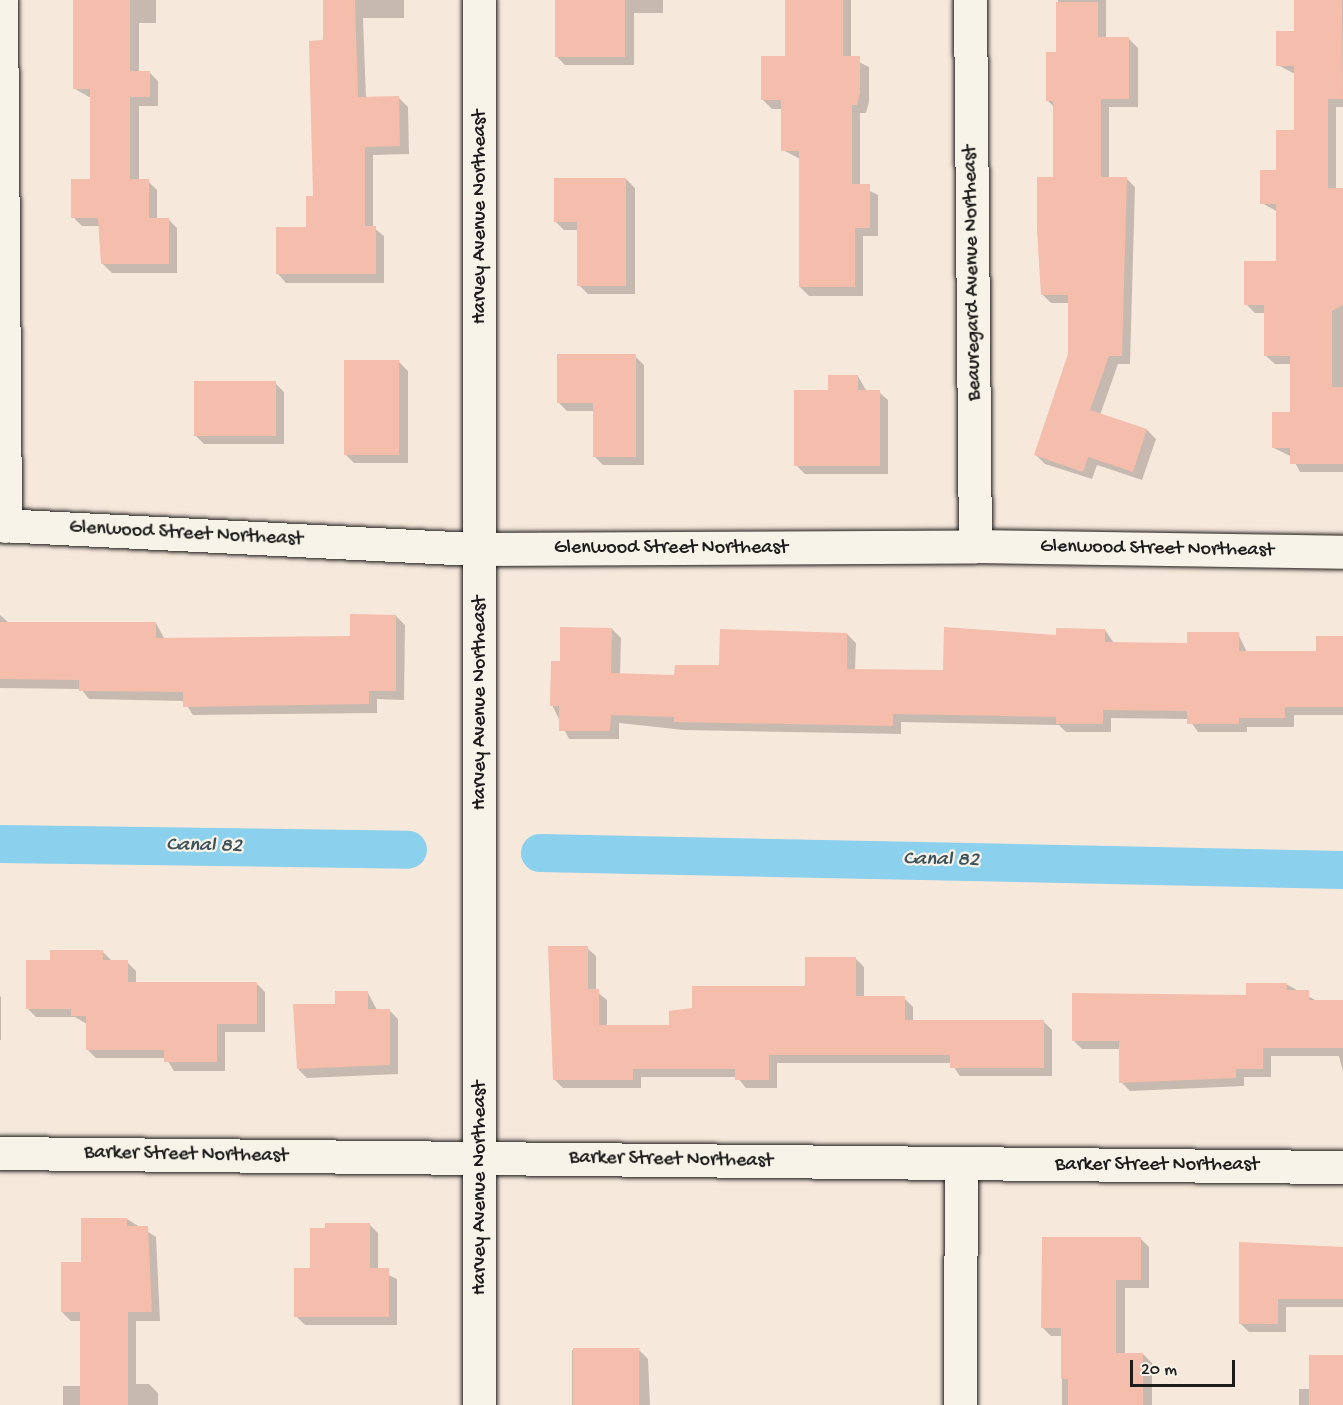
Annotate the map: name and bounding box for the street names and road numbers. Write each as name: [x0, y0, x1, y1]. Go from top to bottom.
street label: Harvey Avenue Northeast: [468, 110, 492, 324]
street label: Beauregard Avenue Northeast: [959, 145, 987, 401]
street label: Glenwood Street Northeast: [69, 516, 303, 552]
street label: Glenwood Street Northeast: [1040, 535, 1274, 563]
street label: Glenwood Street Northeast: [554, 536, 788, 560]
street label: Harvey Avenue Northeast: [468, 596, 492, 810]
street label: Harvey Avenue Northeast: [468, 1081, 492, 1295]
street label: Barker Street Northeast: [84, 1141, 288, 1169]
street label: Barker Street Northeast: [569, 1146, 773, 1174]
street label: Barker Street Northeast: [1055, 1153, 1259, 1177]

